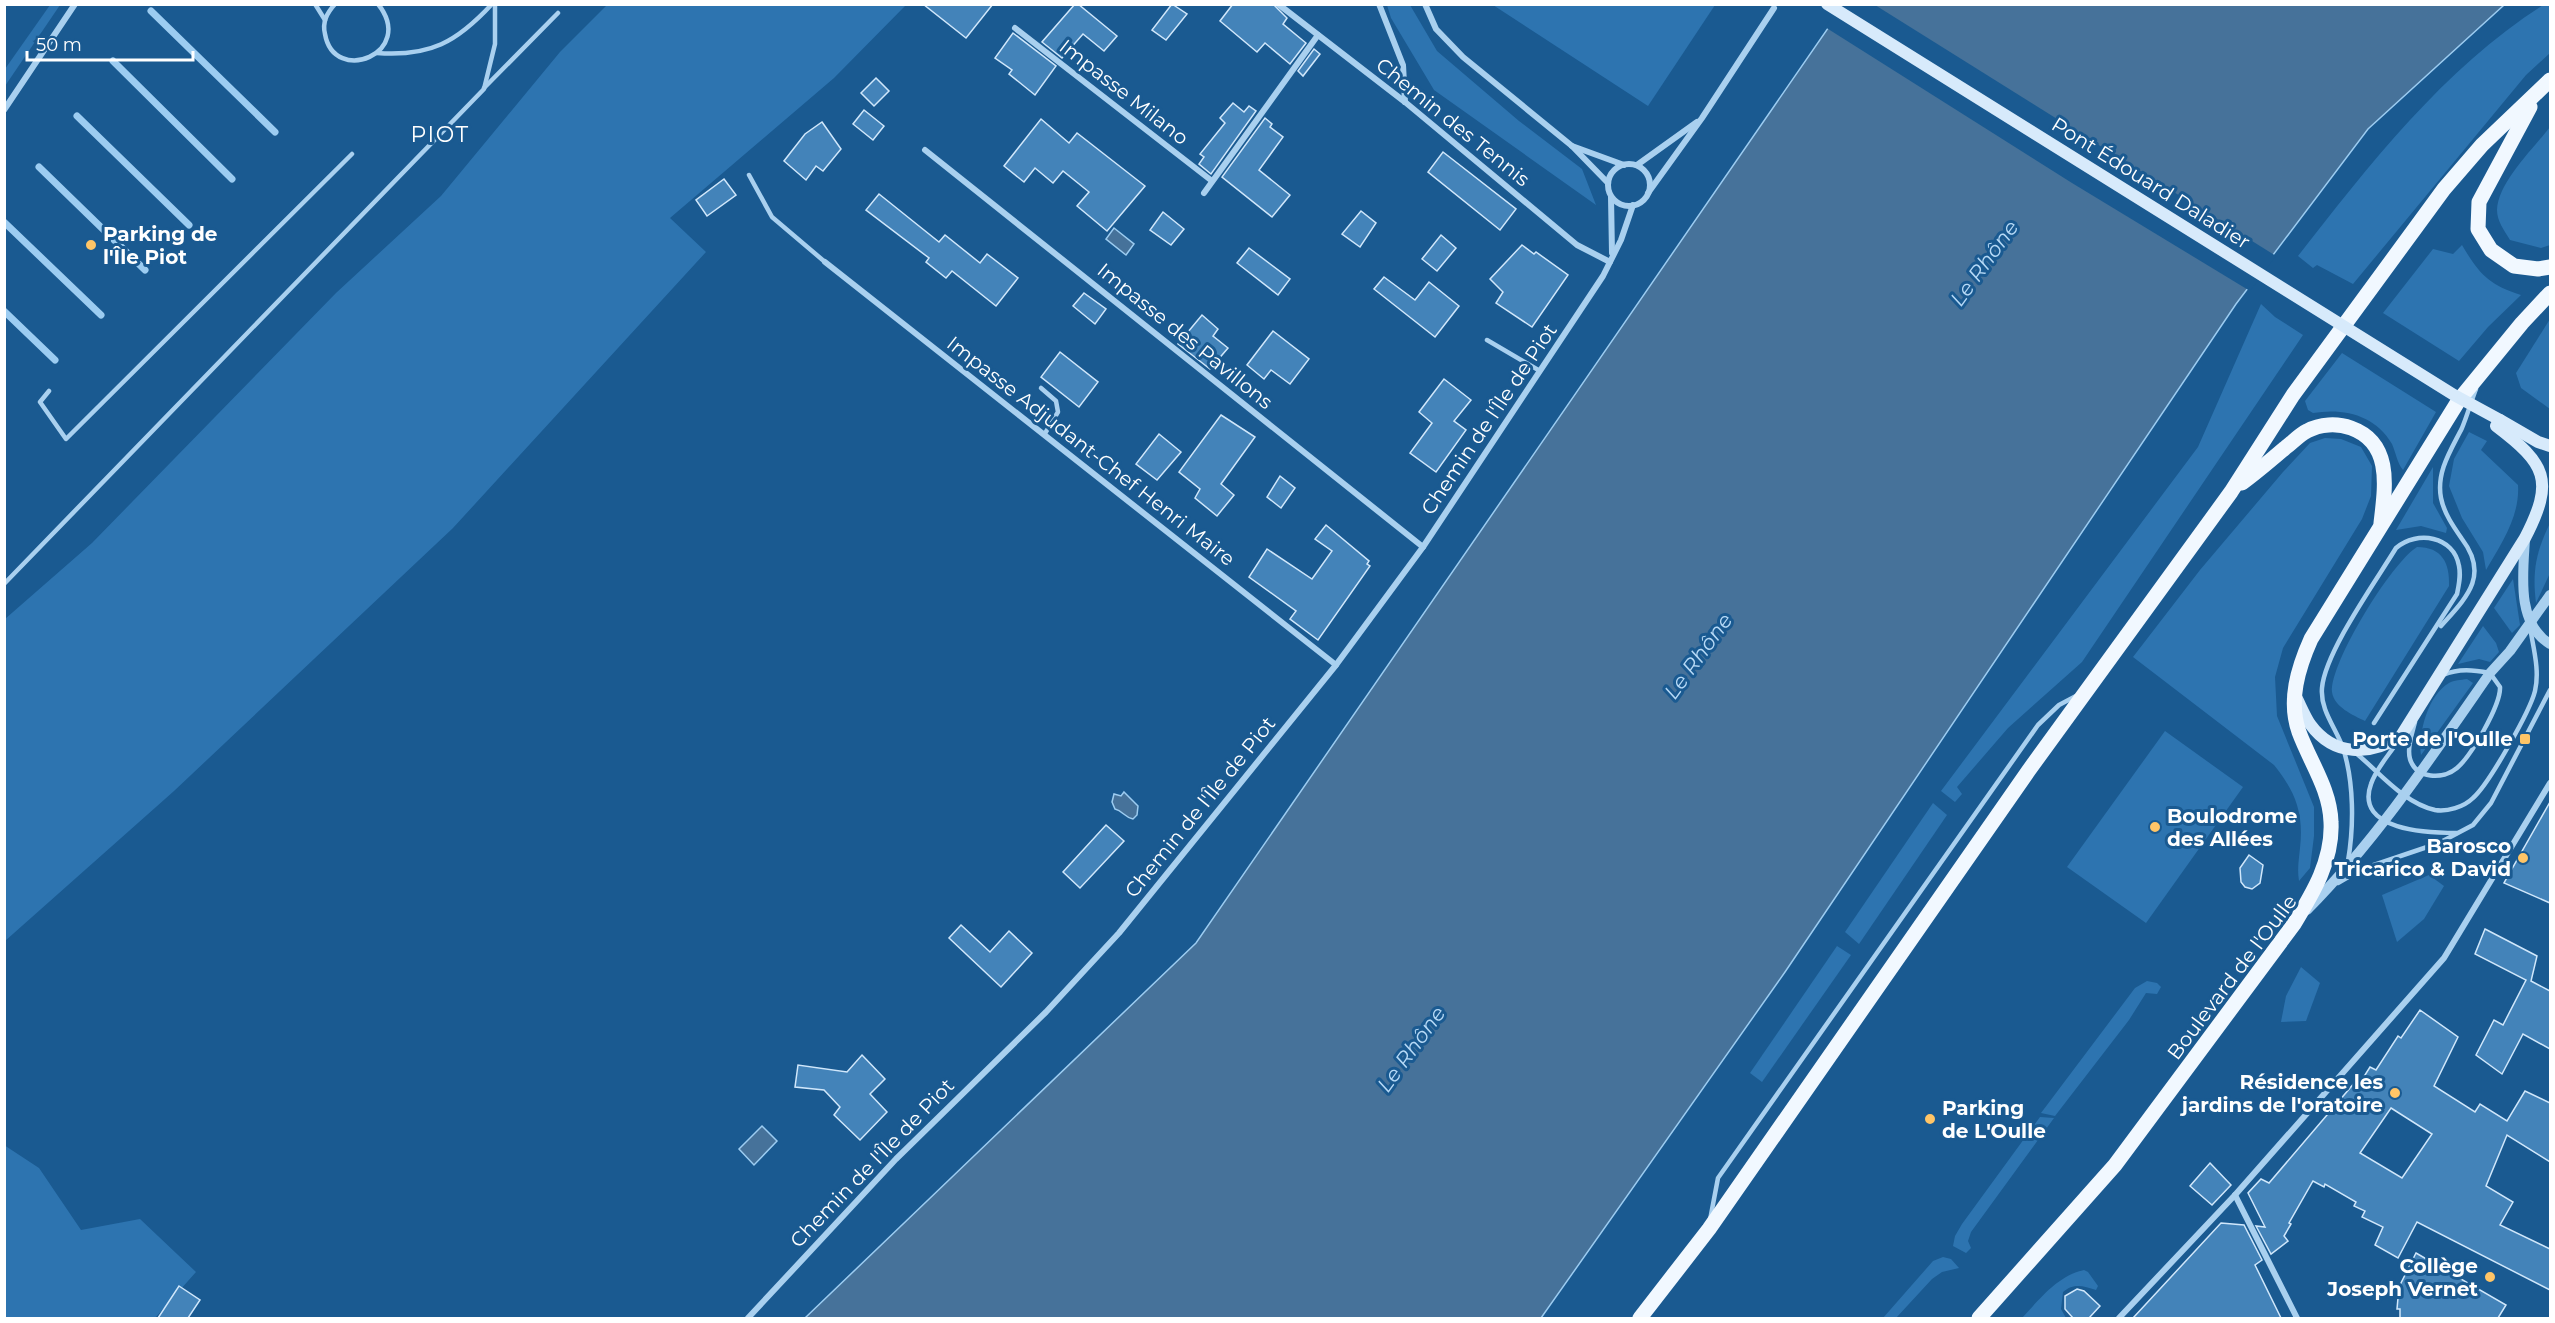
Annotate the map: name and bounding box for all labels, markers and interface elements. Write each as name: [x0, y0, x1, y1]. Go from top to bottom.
scale bar: [27, 24, 194, 62]
text: 50 m: [36, 34, 82, 56]
street label: Impasse Milano: [1055, 34, 1193, 150]
street label: Chemin des Tennis: [1371, 53, 1535, 191]
street label: Pont Édouard Daladier: [2047, 112, 2255, 254]
district label: PIOT: [410, 121, 470, 148]
water label: Le Rhône: [1945, 215, 2023, 311]
place label: Parking de l'Île Piot: [103, 222, 217, 269]
marker: Parking de l'Île Piot: [84, 238, 98, 252]
street label: Impasse des Pavillons: [1093, 258, 1278, 414]
street label: Chemin de l'Île de Piot: [1416, 319, 1562, 519]
street label: Impasse Adjudant-Chef Henri Maire: [942, 331, 1240, 571]
water label: Le Rhône: [1659, 608, 1737, 704]
street label: Chemin de l'Île de Piot: [1120, 712, 1280, 902]
place label: Porte de l'Oulle: [2352, 727, 2513, 751]
marker: Porte de l'Oulle: [2518, 732, 2532, 746]
place label: Boulodrome des Allées: [2167, 804, 2297, 851]
marker: Boulodrome des Allées: [2148, 820, 2162, 834]
place label: Barosco Tricarico & David: [2334, 834, 2511, 881]
marker: Barosco Tricarico & David: [2516, 851, 2530, 865]
street label: Boulevard de l'Oulle: [2162, 890, 2302, 1064]
water label: Le Rhône: [1372, 1001, 1450, 1097]
place label: Résidence les jardins de l'oratoire: [2180, 1070, 2383, 1117]
street label: Chemin de l'Île de Piot: [785, 1074, 959, 1252]
marker: Résidence les jardins de l'oratoire: [2388, 1086, 2402, 1100]
place label: Parking de L'Oulle: [1942, 1096, 2046, 1143]
marker: Parking de L'Oulle: [1923, 1112, 1937, 1126]
place label: Collège Joseph Vernet: [2326, 1254, 2478, 1301]
marker: Collège Joseph Vernet: [2483, 1270, 2497, 1284]

